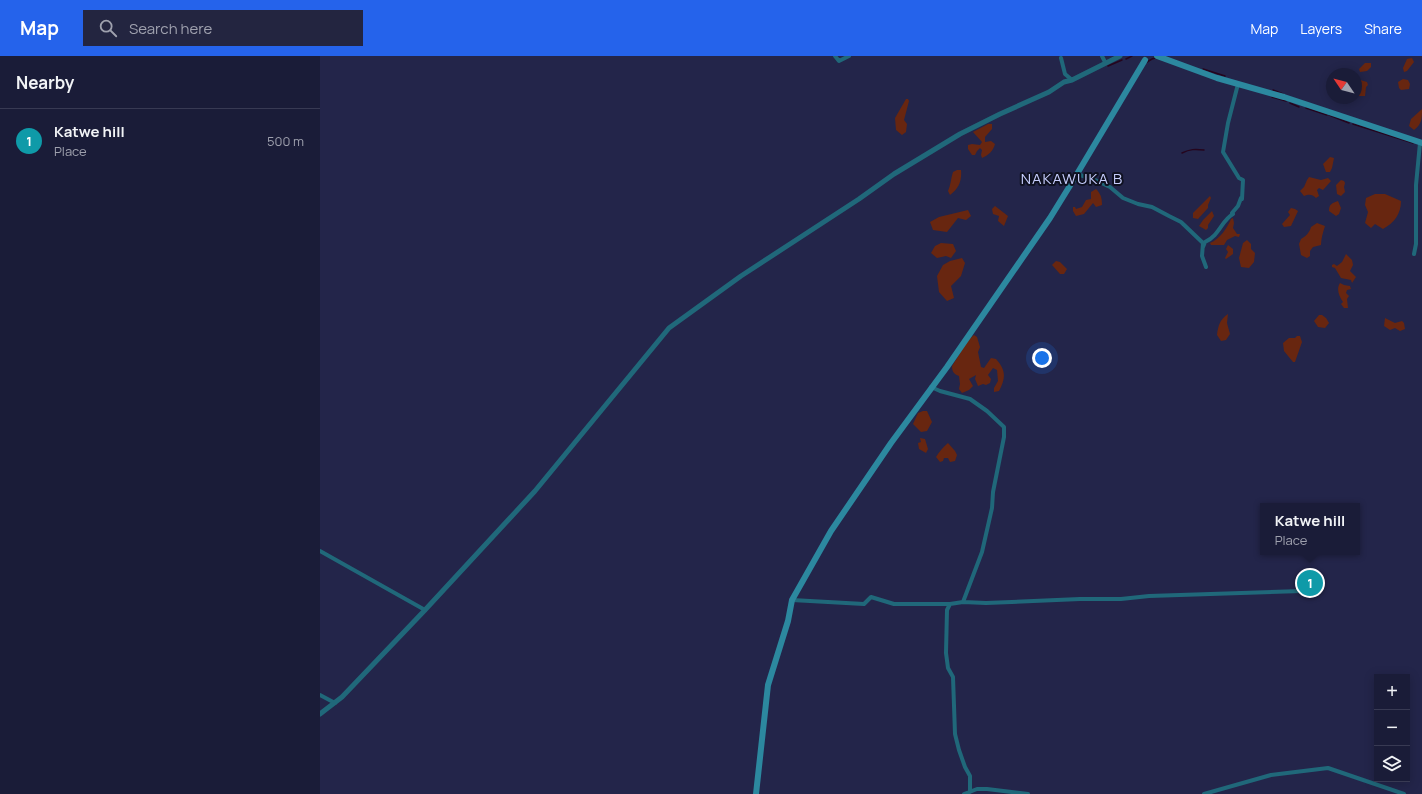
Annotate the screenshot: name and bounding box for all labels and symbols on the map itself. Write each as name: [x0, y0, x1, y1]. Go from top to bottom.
north arrow: [1326, 68, 1362, 104]
district label: NAKAWUKA B: [1021, 168, 1123, 189]
your location: [1032, 348, 1052, 368]
pin: 1: [1297, 568, 1323, 598]

